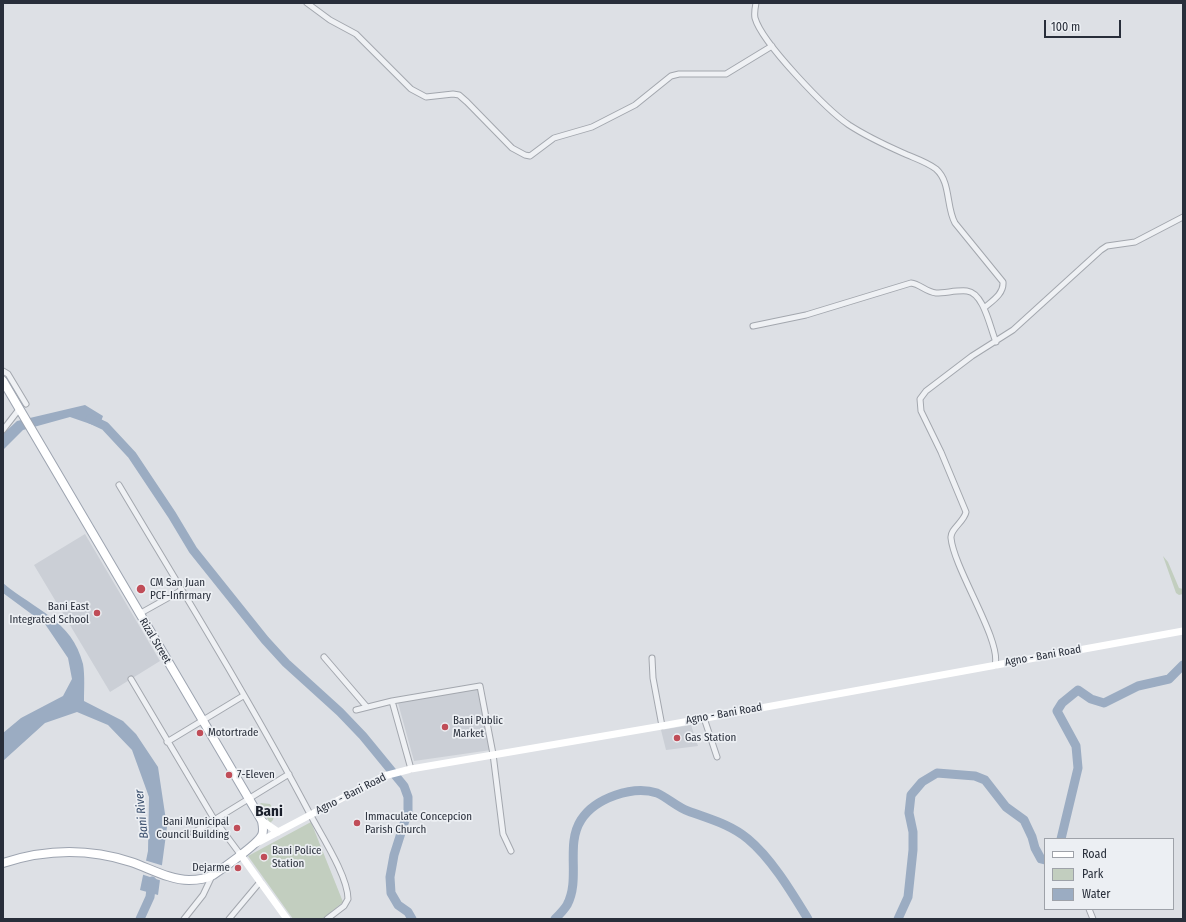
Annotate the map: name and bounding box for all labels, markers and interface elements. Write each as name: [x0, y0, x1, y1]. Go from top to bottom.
scale bar: [1046, 12, 1123, 38]
text: 100 m: [1051, 20, 1080, 34]
place label: CM San Juan PCF-Infirmary: [150, 576, 211, 602]
marker: CM San Juan PCF-Infirmary: [135, 583, 147, 595]
place label: Bani East Integrated School: [10, 600, 89, 626]
marker: Bani East Integrated School: [92, 608, 102, 618]
street label: Rizal Street: [136, 616, 174, 666]
street label: Agno - Bani Road: [1004, 643, 1082, 669]
street label: Agno - Bani Road: [685, 701, 763, 727]
place label: Bani Public Market: [453, 714, 503, 740]
marker: Bani Public Market: [440, 722, 450, 732]
place label: Motortrade: [208, 726, 258, 740]
marker: Motortrade: [195, 728, 205, 738]
place label: Gas Station: [685, 731, 736, 745]
marker: Gas Station: [672, 733, 682, 743]
place label: 7-Eleven: [237, 768, 275, 782]
marker: 7-Eleven: [224, 770, 234, 780]
street label: Agno - Bani Road: [314, 771, 388, 817]
water label: Bani River: [132, 789, 152, 839]
district label: Bani: [255, 803, 283, 821]
place label: Immaculate Concepcion Parish Church: [365, 810, 472, 836]
place label: Bani Municipal Council Building: [156, 815, 229, 841]
marker: Immaculate Concepcion Parish Church: [352, 818, 362, 828]
marker: Bani Municipal Council Building: [232, 823, 242, 833]
legend: [1044, 838, 1174, 910]
place label: Bani Police Station: [272, 844, 321, 870]
text: Road: [1082, 847, 1107, 861]
marker: Bani Police Station: [259, 852, 269, 862]
place label: Dejarme: [192, 861, 230, 875]
marker: Dejarme: [233, 863, 243, 873]
text: Park: [1082, 867, 1103, 881]
text: Water: [1082, 887, 1110, 901]

